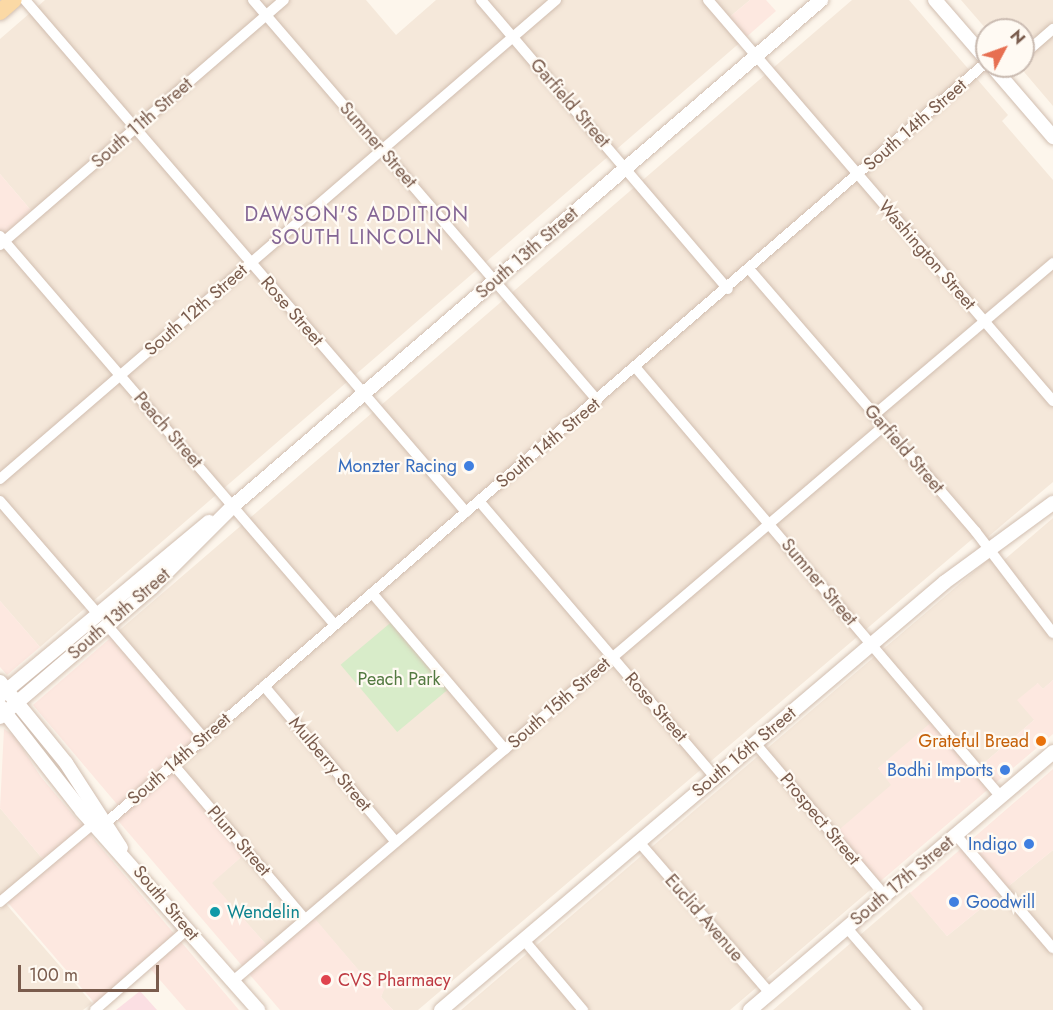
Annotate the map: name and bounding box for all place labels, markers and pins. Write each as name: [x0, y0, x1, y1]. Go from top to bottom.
place label: Monzter Racing: [338, 455, 457, 477]
marker: Monzter Racing: [462, 459, 476, 473]
place label: Grateful Bread: [918, 730, 1029, 752]
marker: Grateful Bread: [1034, 734, 1048, 748]
place label: Bodhi Imports: [887, 759, 993, 781]
marker: Bodhi Imports: [998, 763, 1012, 777]
place label: Indigo: [968, 833, 1017, 855]
marker: Indigo: [1022, 837, 1036, 851]
place label: Goodwill: [966, 891, 1035, 913]
marker: Goodwill: [947, 895, 961, 909]
place label: Wendelin: [227, 901, 300, 923]
marker: Wendelin: [208, 905, 222, 919]
place label: CVS Pharmacy: [338, 969, 451, 991]
marker: CVS Pharmacy: [319, 973, 333, 987]

